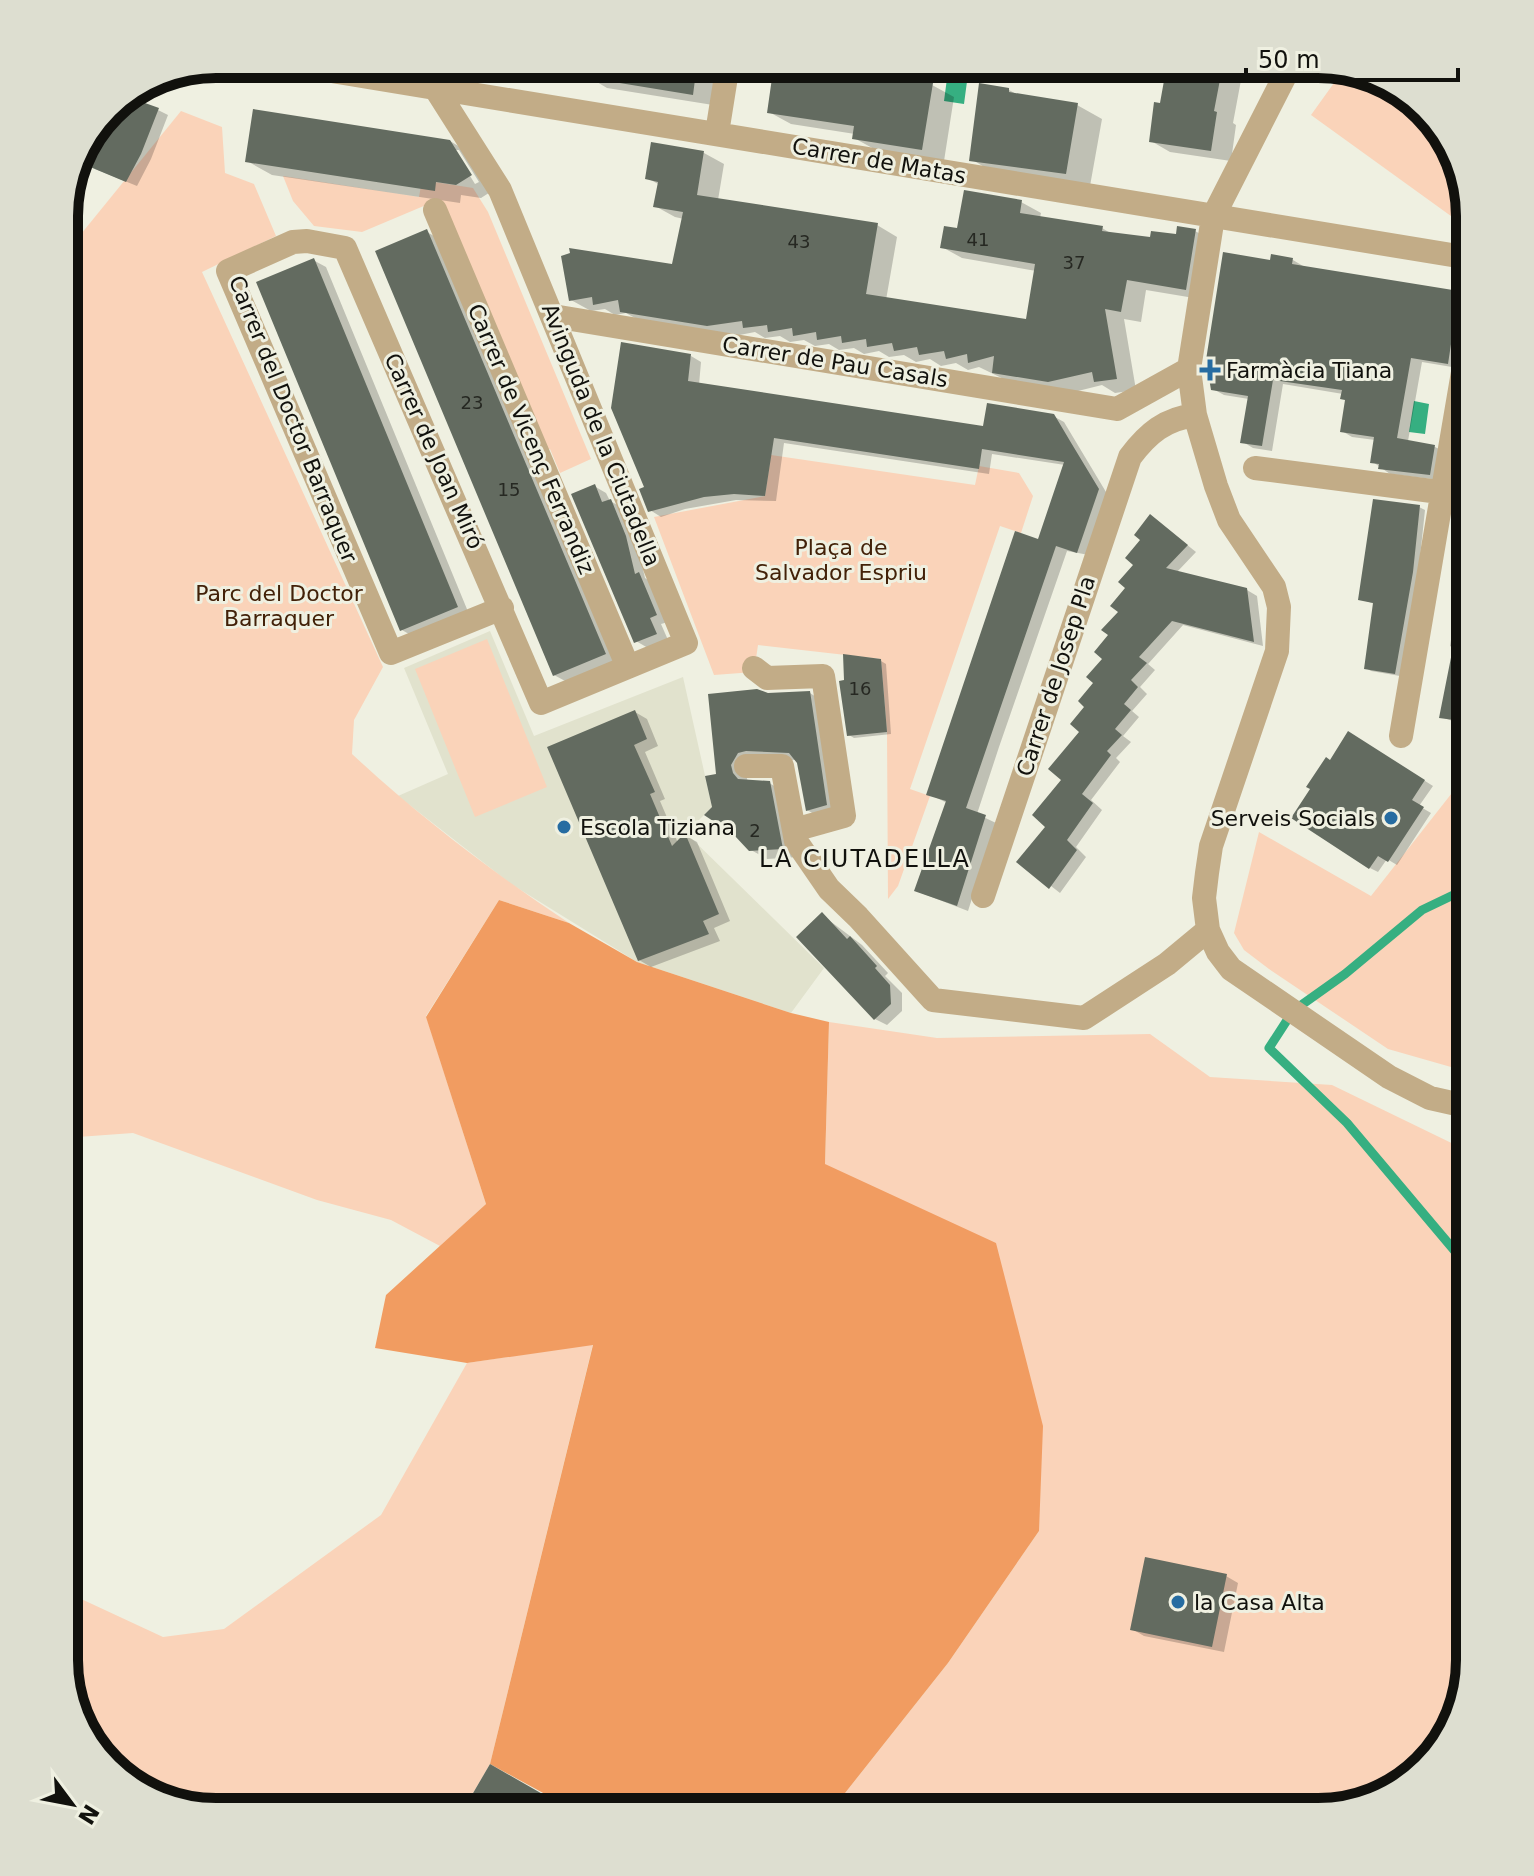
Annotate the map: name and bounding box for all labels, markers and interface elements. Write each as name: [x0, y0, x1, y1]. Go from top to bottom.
scale bar: [1246, 32, 1458, 82]
text: 50 m: [1258, 46, 1320, 74]
street label: Carrer de Matas: [790, 133, 968, 189]
house number: 41: [967, 229, 989, 250]
house number: 43: [788, 231, 810, 252]
house number: 37: [1063, 252, 1085, 273]
street label: Carrer del Doctor Barraquer: [224, 272, 362, 567]
street label: Carrer de Vicenç Ferrandiz: [463, 300, 599, 578]
street label: Avinguda de la Ciutadella: [537, 300, 665, 570]
street label: Carrer de Pau Casals: [720, 332, 950, 392]
street label: Carrer de Joan Miró: [380, 349, 488, 553]
place label: Farmàcia Tiana: [1226, 358, 1392, 383]
marker: Farmàcia Tiana: [1201, 361, 1219, 379]
house number: 23: [461, 392, 483, 413]
house number: 15: [498, 479, 520, 500]
park label: Plaça de Salvador Espriu: [755, 535, 927, 585]
street label: Carrer de Josep Pla: [1012, 573, 1100, 779]
park label: Parc del Doctor Barraquer: [195, 581, 364, 631]
house number: 16: [849, 678, 871, 699]
place label: Serveis Socials: [1211, 806, 1375, 831]
marker: Serveis Socials: [1382, 809, 1400, 827]
place label: Escola Tiziana: [580, 815, 735, 840]
marker: Escola Tiziana: [555, 818, 573, 836]
house number: 2: [749, 820, 761, 841]
district label: LA CIUTADELLA: [759, 845, 971, 873]
place label: la Casa Alta: [1194, 1590, 1325, 1615]
marker: la Casa Alta: [1169, 1593, 1187, 1611]
north arrow: [32, 1764, 112, 1844]
text: N: [73, 1800, 104, 1829]

